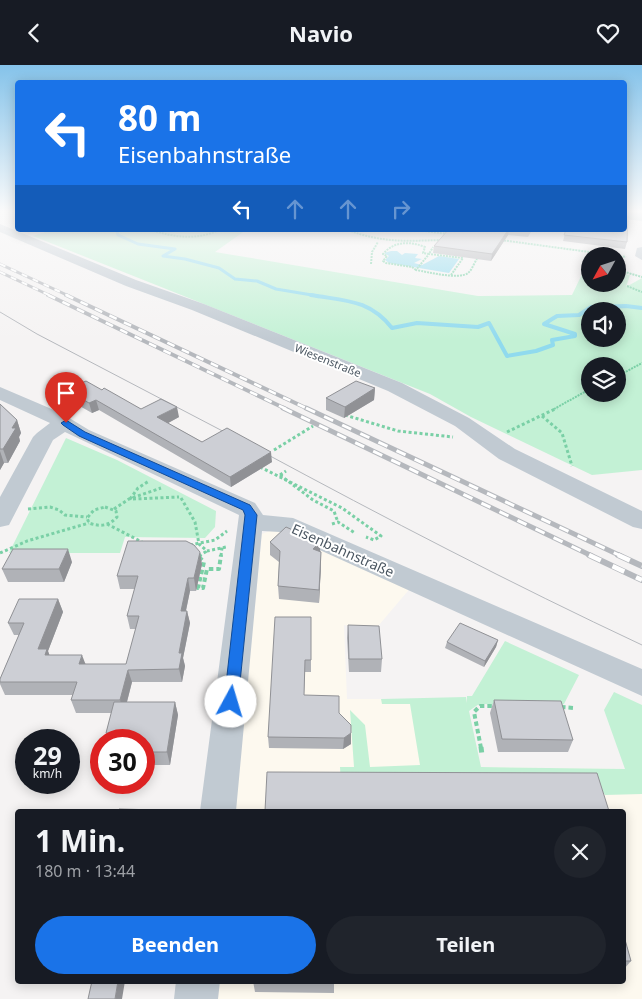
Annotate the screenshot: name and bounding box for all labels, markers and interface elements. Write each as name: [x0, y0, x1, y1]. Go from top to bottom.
text: Navio: [289, 18, 353, 48]
icon: back: [20, 19, 48, 47]
icon: heart: [594, 19, 622, 47]
text: 80 m: [118, 94, 201, 141]
icon: left: [35, 100, 100, 165]
text: Eisenbahnstraße: [118, 139, 291, 169]
icon: left: [228, 195, 256, 223]
icon: ahead: [281, 195, 309, 223]
icon: ahead: [334, 195, 362, 223]
icon: right: [387, 195, 415, 223]
north arrow: [581, 247, 626, 293]
map controls: [581, 247, 626, 402]
button: sound: [581, 302, 626, 347]
street label: Wiesenstraße: [293, 340, 363, 380]
button: layers: [581, 357, 626, 402]
pin: [45, 372, 87, 423]
icon: arrive: [52, 379, 80, 407]
street label: Eisenbahnstraße: [289, 519, 397, 581]
position arrow: [204, 675, 256, 727]
speed limit sign: 30: [90, 729, 155, 794]
text: 29: [33, 738, 62, 772]
text: km/h: [33, 765, 62, 782]
text: 1 Min.: [35, 820, 125, 861]
button: close: [554, 826, 606, 878]
text: 180 m · 13:44: [35, 860, 135, 882]
button: Beenden: [35, 916, 316, 974]
button: Teilen: [326, 916, 606, 974]

